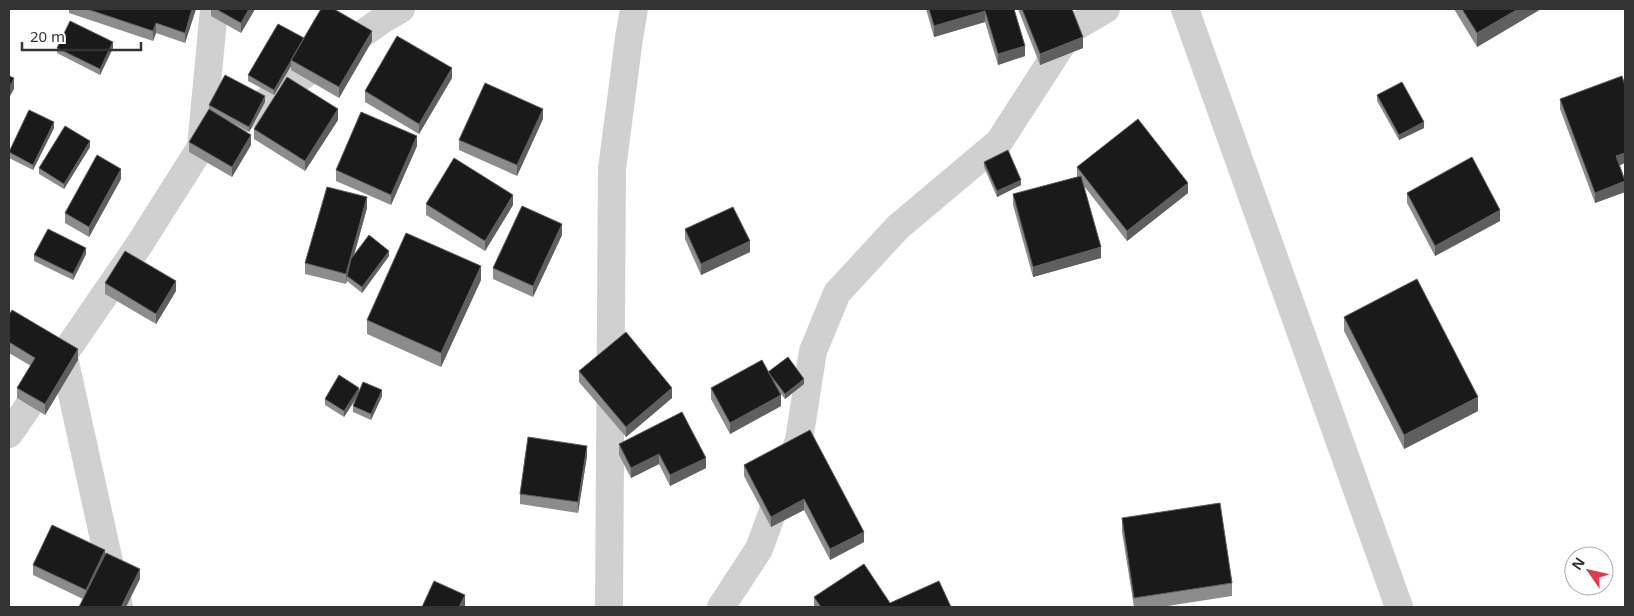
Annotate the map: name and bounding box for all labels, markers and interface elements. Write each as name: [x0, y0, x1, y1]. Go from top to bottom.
scale bar: [22, 20, 141, 52]
text: 20 m: [30, 26, 65, 46]
north arrow: [1564, 546, 1614, 596]
text: N: [1567, 553, 1589, 573]

